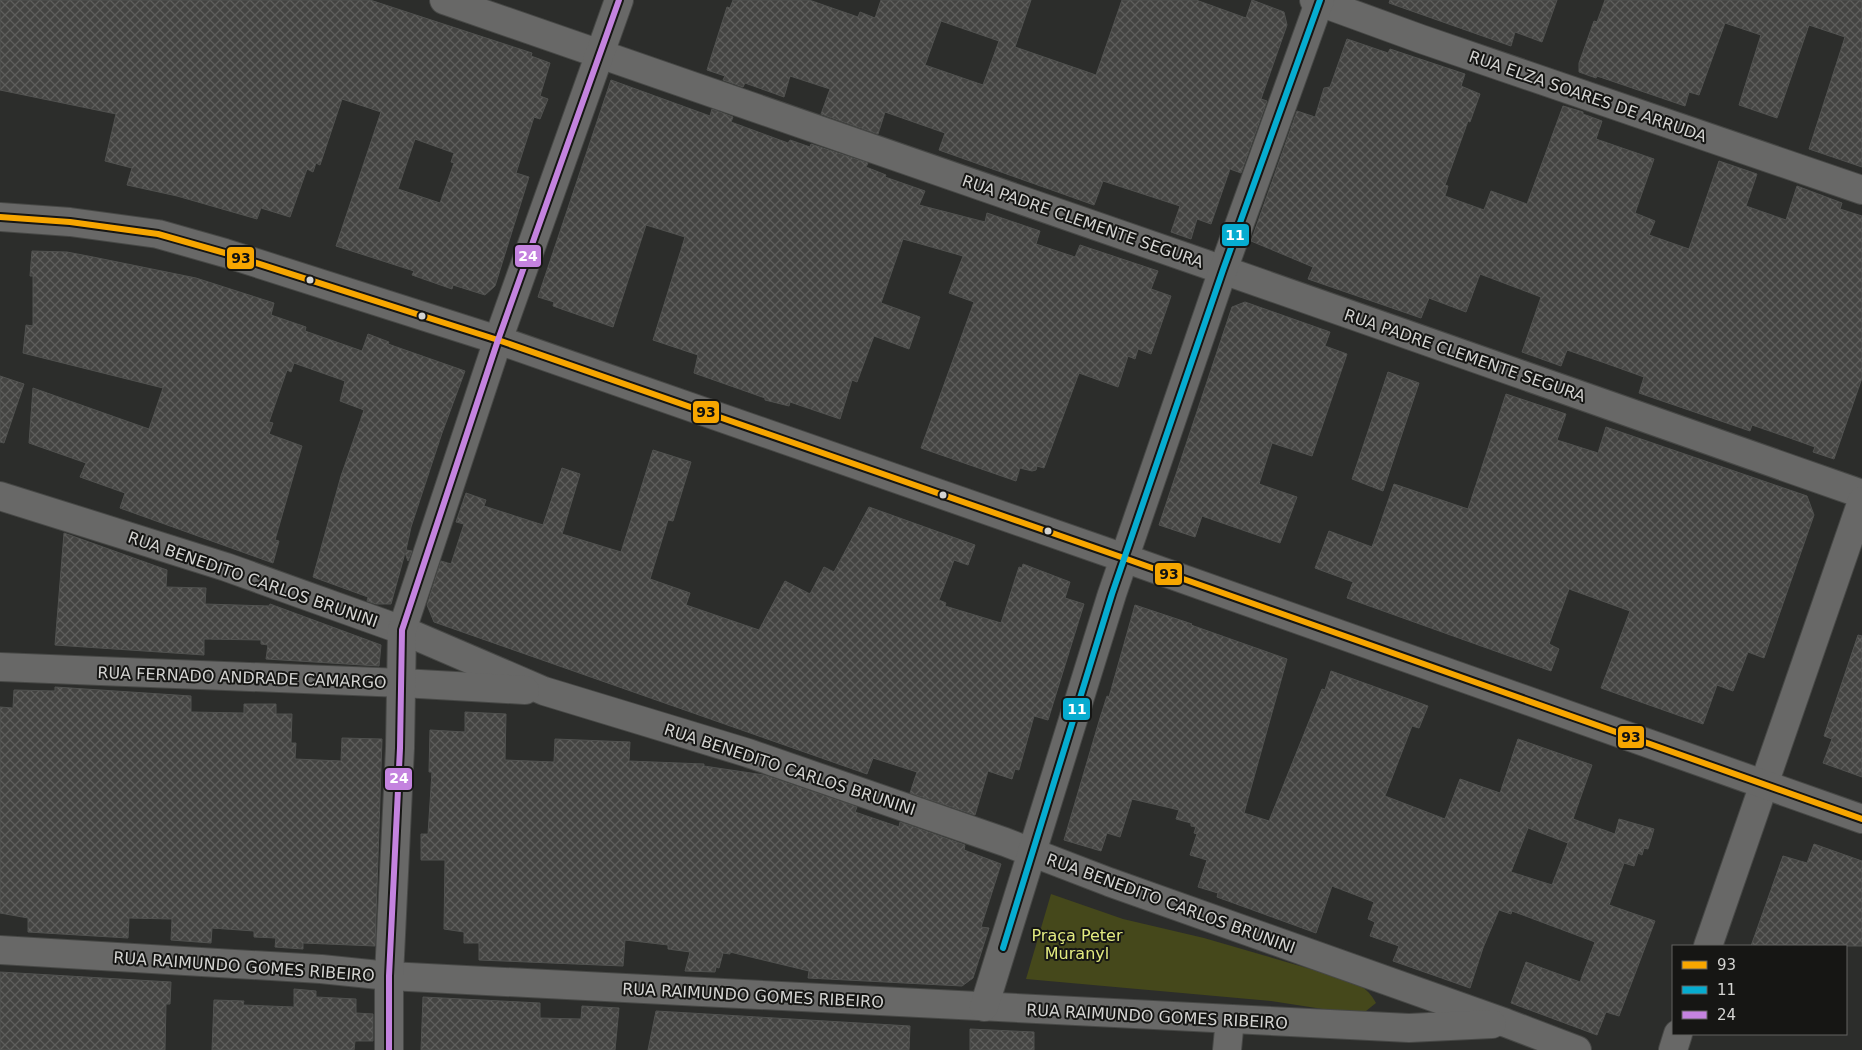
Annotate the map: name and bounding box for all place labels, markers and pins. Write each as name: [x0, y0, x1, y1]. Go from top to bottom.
unlabelled marker: [305, 275, 315, 285]
unlabelled marker: [417, 311, 427, 321]
unlabelled marker: [938, 490, 948, 500]
unlabelled marker: [1043, 526, 1053, 536]

